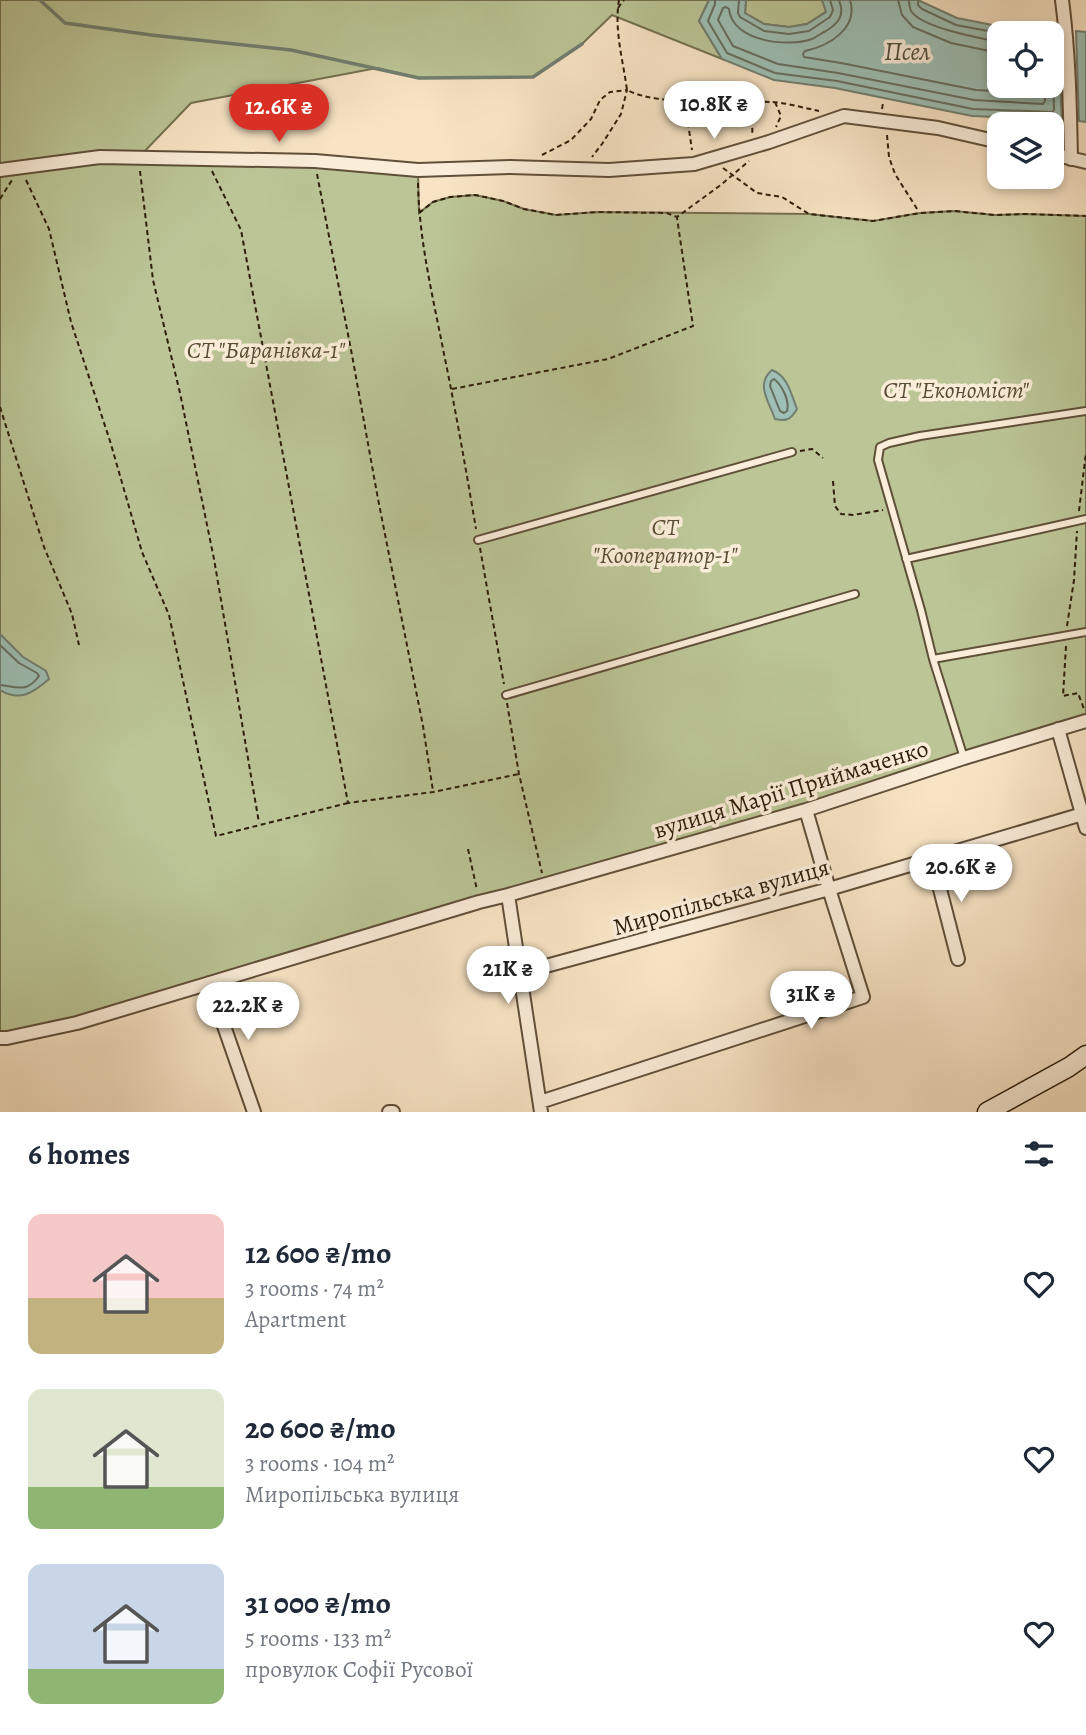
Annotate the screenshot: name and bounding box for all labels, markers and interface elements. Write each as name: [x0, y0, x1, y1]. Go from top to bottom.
map controls: [987, 21, 1064, 189]
button: locate: [987, 21, 1064, 98]
water label: Псел: [884, 34, 931, 69]
pin: 10.8K ₴: [649, 82, 779, 141]
pin: 12.6K ₴: [214, 85, 344, 144]
text: 10.8K ₴: [680, 88, 748, 119]
text: 12.6K ₴: [245, 91, 313, 122]
button: layers: [987, 112, 1064, 189]
park label: СТ "Баранівка-1": [187, 334, 346, 366]
park label: СТ "Економіст": [883, 374, 1030, 406]
park label: СТ "Кооператор-1": [592, 511, 738, 571]
street label: вулиця Марії Приймаченко: [650, 732, 932, 846]
pin: 20.6K ₴: [896, 844, 1026, 904]
street label: Миропільська вулиця: [609, 851, 833, 943]
text: 20.6K ₴: [925, 851, 997, 882]
pin: 21K ₴: [459, 946, 557, 1006]
text: 21K ₴: [483, 953, 533, 984]
pin: 31K ₴: [762, 972, 860, 1031]
text: 31K ₴: [786, 978, 836, 1009]
pin: 22.2K ₴: [183, 982, 313, 1042]
text: 22.2K ₴: [212, 989, 284, 1020]
text: 6 homes: [28, 1134, 130, 1174]
icon: filters: [1020, 1135, 1058, 1173]
text: 12 600 ₴/mo: [245, 1233, 392, 1273]
icon: home: [84, 1242, 168, 1326]
icon: heart: [1020, 1265, 1058, 1303]
text: 3 rooms · 74 m²: [245, 1273, 384, 1304]
text: Apartment: [245, 1304, 347, 1335]
text: 20 600 ₴/mo: [245, 1408, 396, 1448]
icon: home: [84, 1417, 168, 1501]
icon: heart: [1020, 1440, 1058, 1478]
text: 3 rooms · 104 m²: [245, 1448, 394, 1479]
text: Миропільська вулиця: [245, 1479, 459, 1510]
text: 31 000 ₴/mo: [245, 1583, 391, 1623]
icon: home: [84, 1592, 168, 1676]
icon: heart: [1020, 1615, 1058, 1653]
text: 5 rooms · 133 m²: [245, 1623, 391, 1654]
text: провулок Софії Русової: [245, 1654, 473, 1685]

